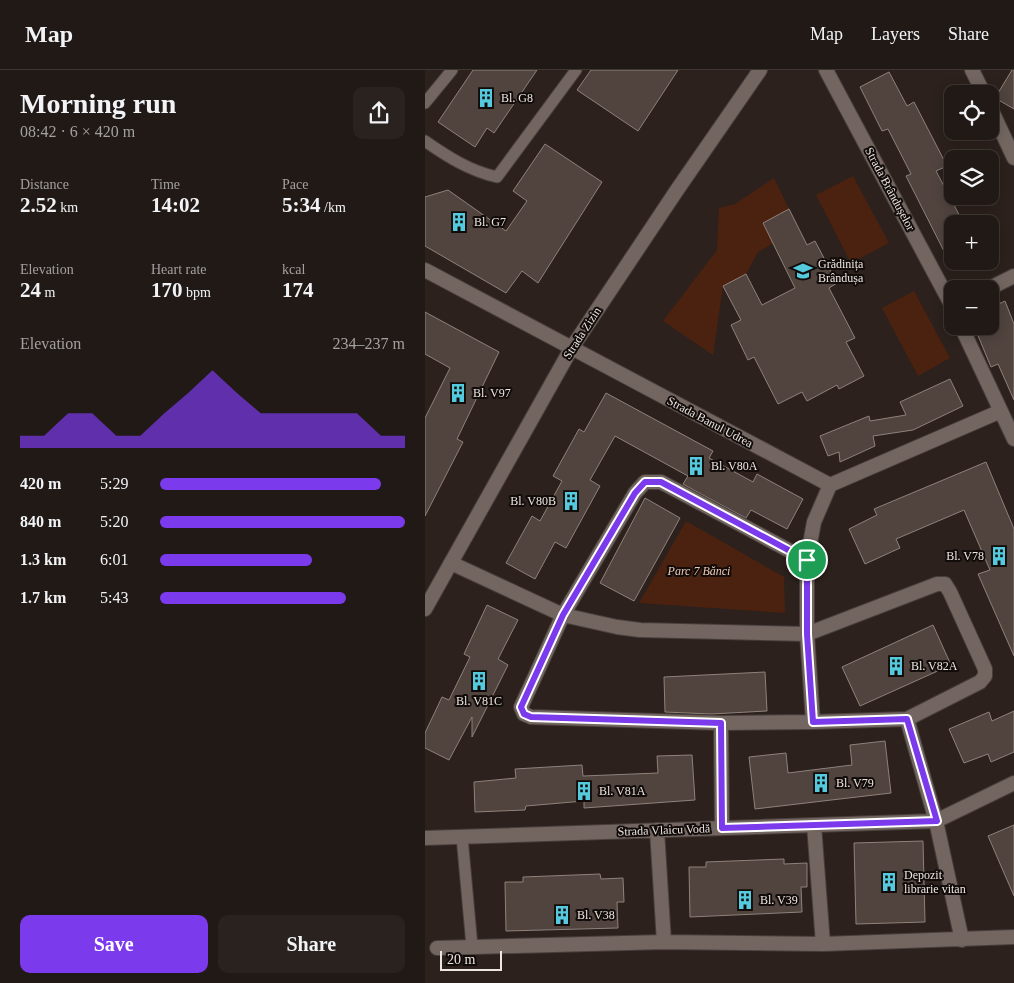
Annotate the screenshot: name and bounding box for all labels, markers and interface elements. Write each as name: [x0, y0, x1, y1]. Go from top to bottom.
text: Map: [25, 21, 73, 47]
text: Map: [810, 24, 843, 44]
text: Layers: [871, 24, 920, 44]
text: Share: [948, 24, 989, 44]
map controls: [944, 85, 999, 335]
button: locate: [944, 85, 999, 140]
button: share: [353, 87, 405, 139]
building icon: Bl. G8: [475, 87, 497, 109]
text: Morning run: [20, 88, 176, 119]
place label: Bl. G8: [501, 91, 533, 105]
text: 08:42 · 6 × 420 m: [20, 123, 135, 140]
street label: Strada Brândușelor: [862, 145, 918, 233]
button: layers: [944, 150, 999, 205]
text: Distance: [20, 177, 69, 192]
text: Time: [151, 177, 180, 192]
text: Pace: [282, 177, 308, 192]
text: 2.52: [20, 193, 57, 217]
text: 14:02: [151, 193, 200, 217]
text: 5:34: [282, 193, 321, 217]
text: km: [57, 200, 78, 215]
text: /km: [321, 200, 346, 215]
building icon: Bl. G7: [448, 211, 470, 233]
place label: Bl. G7: [474, 215, 506, 229]
button: +: [944, 215, 999, 270]
place label: Grădinița Brândușa: [818, 257, 864, 285]
school or university icon: Grădinița Brândușa: [792, 260, 814, 282]
text: Elevation: [20, 262, 74, 277]
text: Heart rate: [151, 262, 207, 277]
text: kcal: [282, 262, 305, 277]
text: 24: [20, 278, 41, 302]
text: 170: [151, 278, 183, 302]
text: 174: [282, 278, 314, 302]
button: −: [944, 280, 999, 335]
text: m: [41, 285, 55, 300]
text: bpm: [183, 285, 211, 300]
street label: Strada Zizin: [560, 304, 604, 362]
text: Elevation: [20, 335, 81, 352]
text: 234–237 m: [333, 335, 405, 352]
building icon: Bl. V97: [447, 382, 469, 404]
place label: Bl. V97: [473, 386, 511, 400]
street label: Strada Banul Udrea: [665, 394, 756, 451]
building icon: Bl. V80A: [685, 455, 707, 477]
place label: Bl. V80A: [711, 459, 758, 473]
text: 420 m: [20, 475, 61, 492]
text: 5:29: [100, 475, 128, 492]
building icon: Bl. V80B: [560, 490, 582, 512]
place label: Bl. V80B: [510, 494, 556, 508]
text: 840 m: [20, 513, 61, 530]
text: 5:20: [100, 513, 128, 530]
pin: [786, 539, 828, 581]
building icon: Bl. V78: [988, 545, 1010, 567]
icon: arrive: [793, 546, 821, 574]
place label: Bl. V78: [946, 549, 984, 563]
text: 1.3 km: [20, 551, 66, 568]
text: 6:01: [100, 551, 128, 568]
park label: Parc 7 Bănci: [667, 564, 730, 578]
text: 1.7 km: [20, 589, 66, 606]
text: 5:43: [100, 589, 128, 606]
building icon: Bl. V82A: [885, 655, 907, 677]
place label: Bl. V82A: [911, 659, 958, 673]
building icon: Bl. V81C: [468, 670, 490, 692]
place label: Bl. V81C: [456, 694, 502, 708]
building icon: Bl. V79: [810, 772, 832, 794]
place label: Bl. V79: [836, 776, 874, 790]
building icon: Bl. V81A: [573, 780, 595, 802]
place label: Bl. V81A: [599, 784, 646, 798]
street label: Strada Vlaicu Vodă: [617, 821, 711, 839]
place label: Depozit librarie vitan: [904, 868, 966, 896]
building icon: Depozit librarie vitan: [878, 871, 900, 893]
building icon: Bl. V39: [734, 889, 756, 911]
place label: Bl. V39: [760, 893, 798, 907]
building icon: Bl. V38: [551, 904, 573, 926]
place label: Bl. V38: [577, 908, 615, 922]
button: Save: [20, 915, 208, 973]
button: Share: [218, 915, 405, 973]
scale bar: [440, 948, 503, 971]
text: 20 m: [447, 952, 475, 967]

